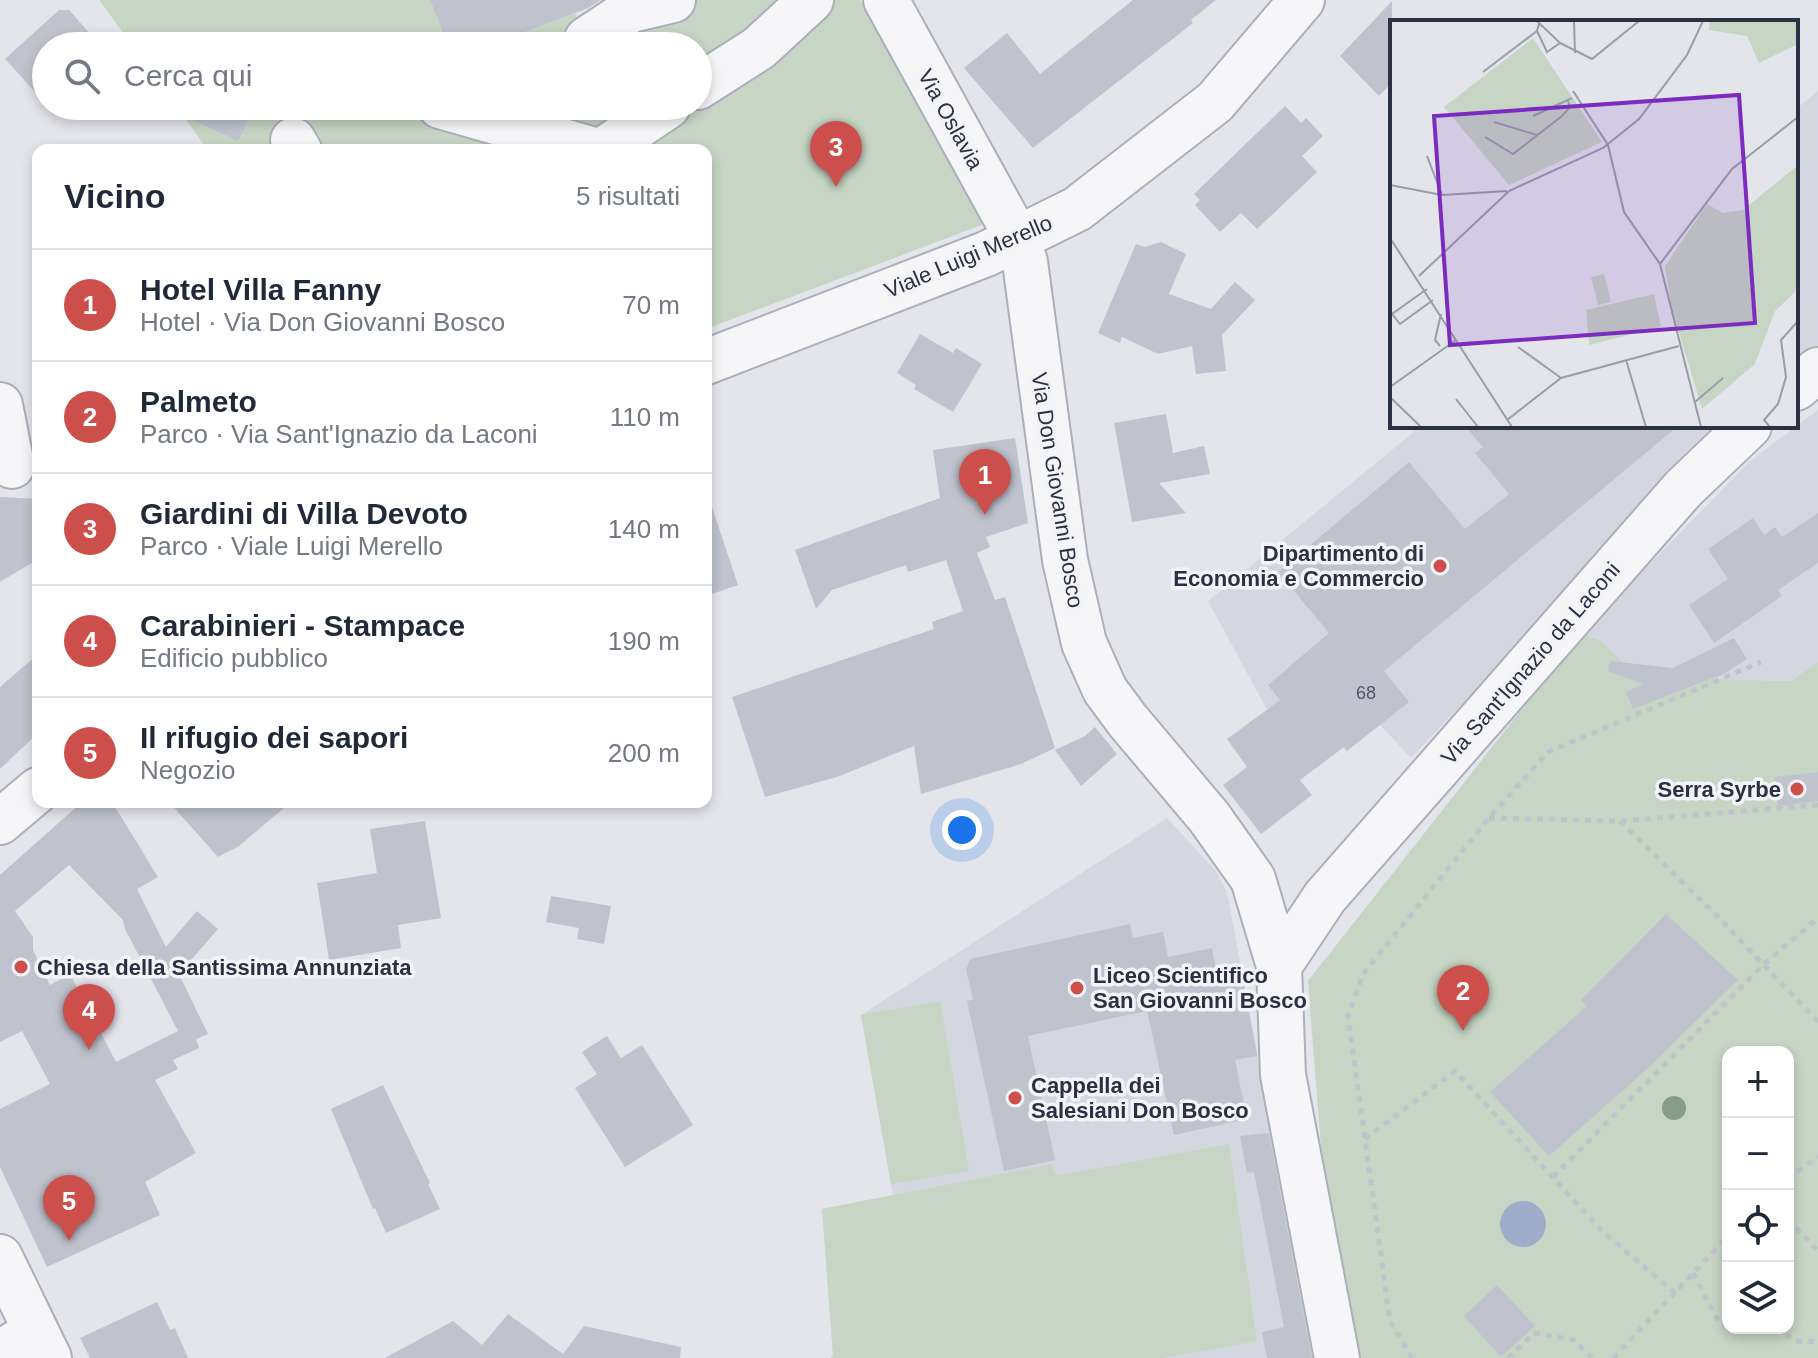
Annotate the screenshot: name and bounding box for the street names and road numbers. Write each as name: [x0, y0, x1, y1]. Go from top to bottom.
street label: Via Oslavia: [913, 65, 989, 174]
street label: Viale Luigi Merello: [881, 210, 1056, 303]
street label: Via Don Giovanni Bosco: [1027, 371, 1088, 610]
street label: Via Sant'Ignazio da Laconi: [1436, 557, 1625, 769]

